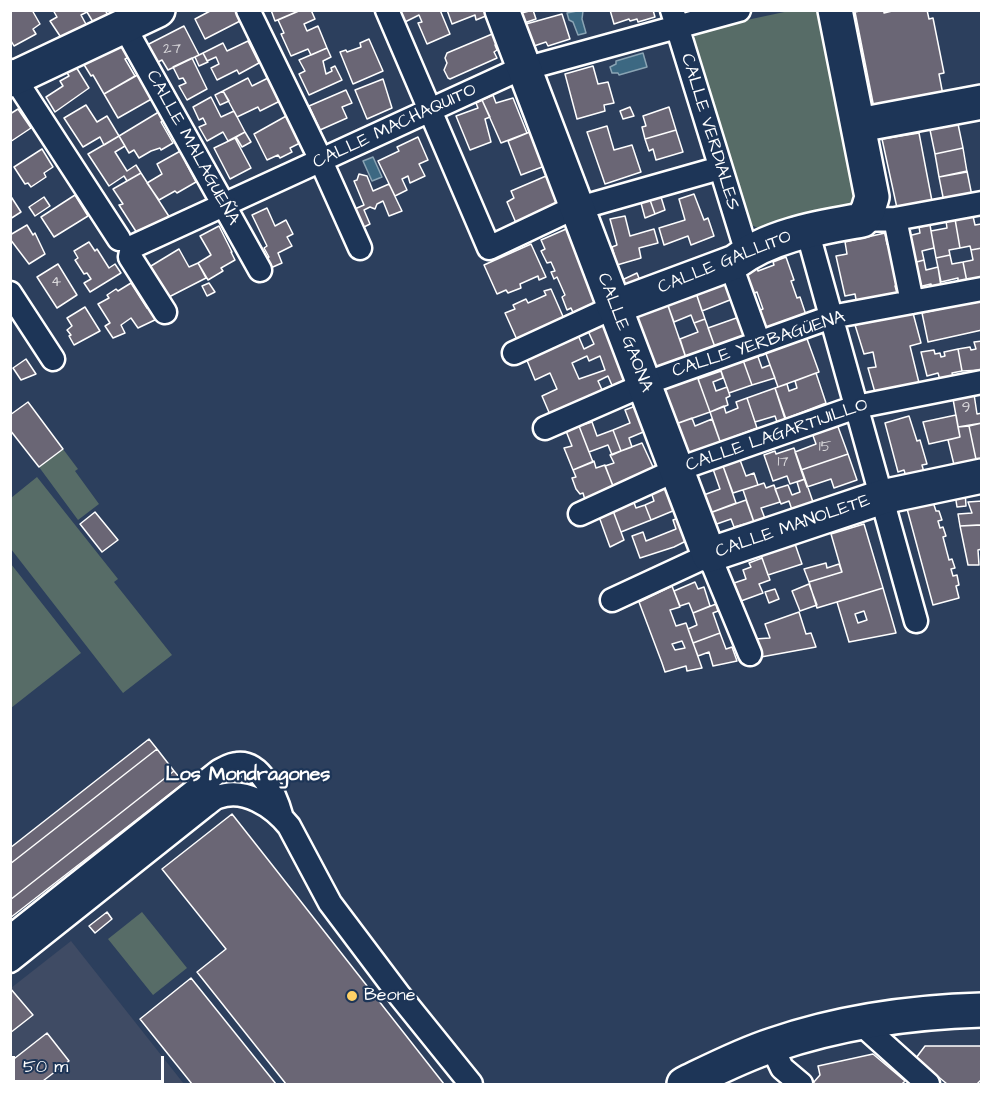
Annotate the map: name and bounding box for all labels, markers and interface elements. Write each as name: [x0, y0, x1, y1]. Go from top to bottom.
house number: 27: [163, 41, 181, 59]
street label: CALLE VERDIALES: [675, 51, 743, 213]
street label: CALLE MALAGUEÑA: [140, 67, 244, 229]
street label: CALLE MACHAQUITO: [310, 80, 480, 174]
street label: CALLE GALLITO: [655, 226, 795, 300]
street label: CALLE GAONA: [591, 270, 657, 396]
house number: 4: [51, 274, 61, 292]
street label: CALLE YERBAGÜENA: [670, 307, 848, 383]
street label: CALLE LAGARTIJILLO: [683, 395, 871, 477]
house number: 9: [962, 400, 970, 418]
house number: 15: [819, 439, 831, 457]
house number: 17: [777, 454, 789, 472]
street label: CALLE MANOLETE: [713, 490, 873, 564]
district label: Los Mondragones: [166, 764, 330, 788]
place label: Beone: [364, 985, 415, 1007]
marker: Beone: [345, 989, 359, 1003]
scale bar: [15, 1044, 166, 1082]
text: 50 m: [23, 1054, 68, 1079]

